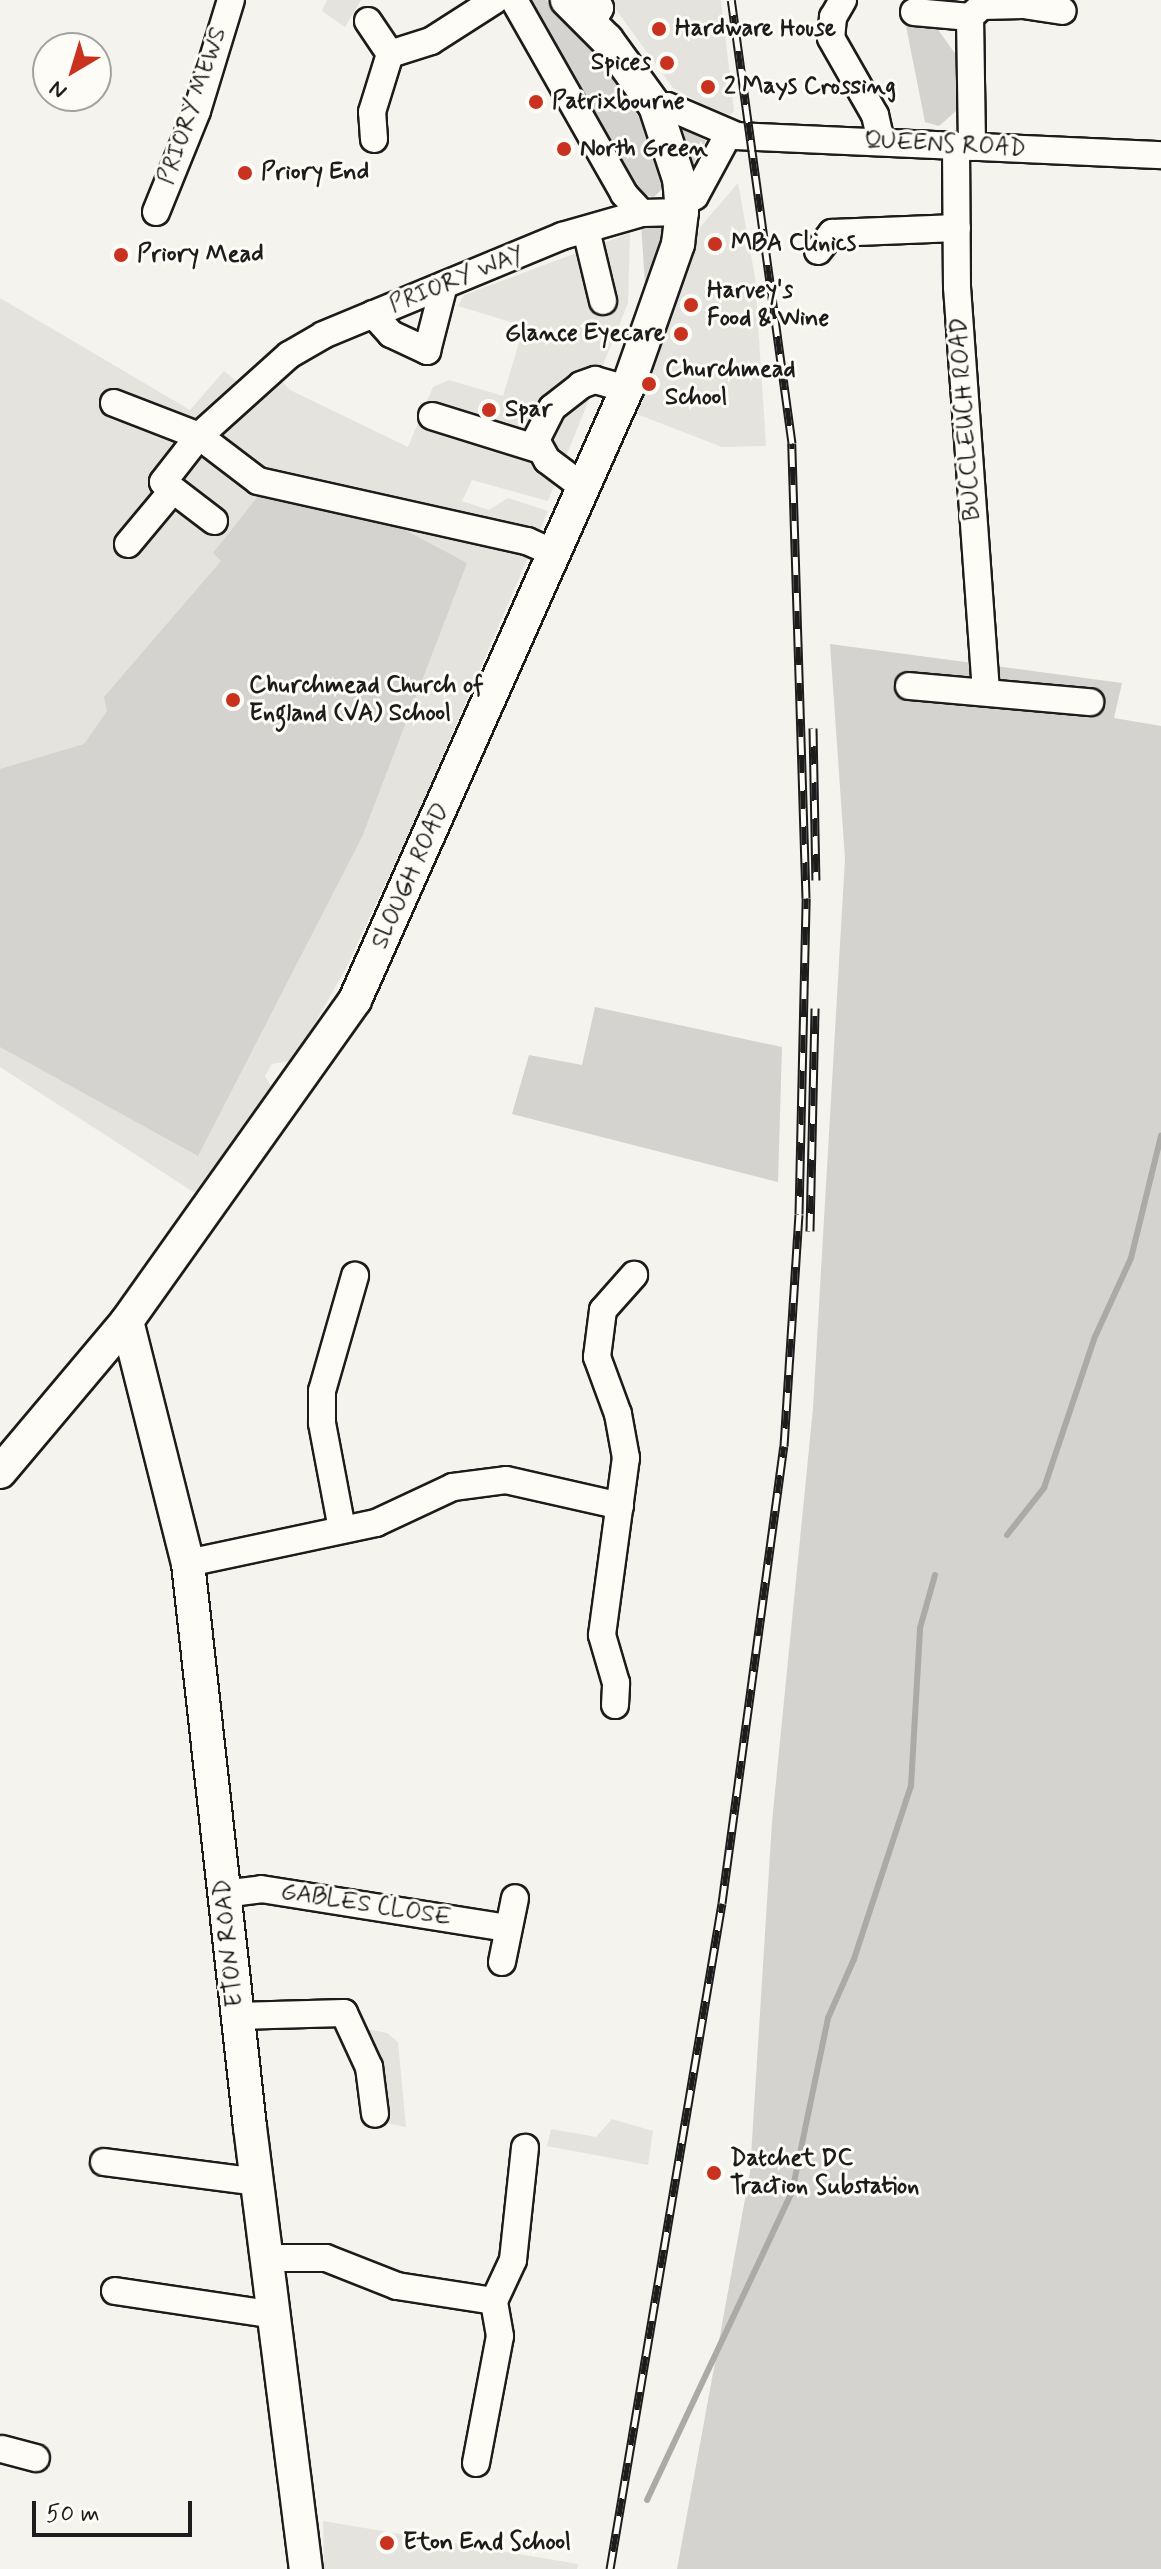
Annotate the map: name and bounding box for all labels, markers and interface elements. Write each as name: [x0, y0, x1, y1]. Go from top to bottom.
place label: Hardware House: [675, 15, 836, 43]
marker: Hardware House: [650, 20, 668, 38]
street label: PRIORY MEWS: [153, 24, 233, 188]
north arrow: [32, 32, 112, 112]
place label: Spices: [591, 49, 651, 77]
marker: Spices: [658, 54, 676, 72]
place label: 2 Mays Crossing: [724, 73, 896, 101]
text: N: [44, 74, 73, 105]
marker: 2 Mays Crossing: [699, 78, 717, 96]
place label: Patrixbourne: [552, 88, 685, 116]
marker: Patrixbourne: [527, 93, 545, 111]
street label: QUEENS ROAD: [865, 126, 1025, 164]
place label: North Green: [580, 135, 708, 163]
marker: North Green: [555, 140, 573, 158]
place label: Priory End: [261, 159, 368, 187]
marker: Priory End: [236, 164, 254, 182]
place label: MBA Clinics: [731, 230, 858, 258]
marker: MBA Clinics: [706, 235, 724, 253]
street label: PRIORY WAY: [385, 240, 529, 320]
place label: Priory Mead: [137, 241, 262, 269]
marker: Priory Mead: [112, 246, 130, 264]
place label: Harvey's Food & Wine: [707, 277, 829, 333]
marker: Harvey's Food & Wine: [682, 296, 700, 314]
street label: BUCCLEUCH ROAD: [945, 316, 987, 522]
place label: Glance Eyecare: [503, 320, 665, 348]
marker: Glance Eyecare: [672, 325, 690, 343]
place label: Churchmead School: [665, 356, 796, 412]
marker: Churchmead School: [640, 375, 658, 393]
place label: Spar: [505, 396, 552, 424]
marker: Spar: [480, 401, 498, 419]
place label: Churchmead Church of England (VA) School: [249, 672, 489, 728]
marker: Churchmead Church of England (VA) School: [224, 691, 242, 709]
street label: SLOUGH ROAD: [366, 799, 456, 953]
street label: GABLES CLOSE: [278, 1877, 454, 1933]
street label: ETON ROAD: [208, 1879, 250, 2007]
place label: Datchet DC Traction Substation: [730, 2145, 919, 2201]
marker: Datchet DC Traction Substation: [705, 2164, 723, 2182]
scale bar: [36, 2485, 196, 2535]
text: 50 m: [46, 2499, 100, 2530]
place label: Eton End School: [403, 2529, 567, 2557]
marker: Eton End School: [378, 2534, 396, 2552]

